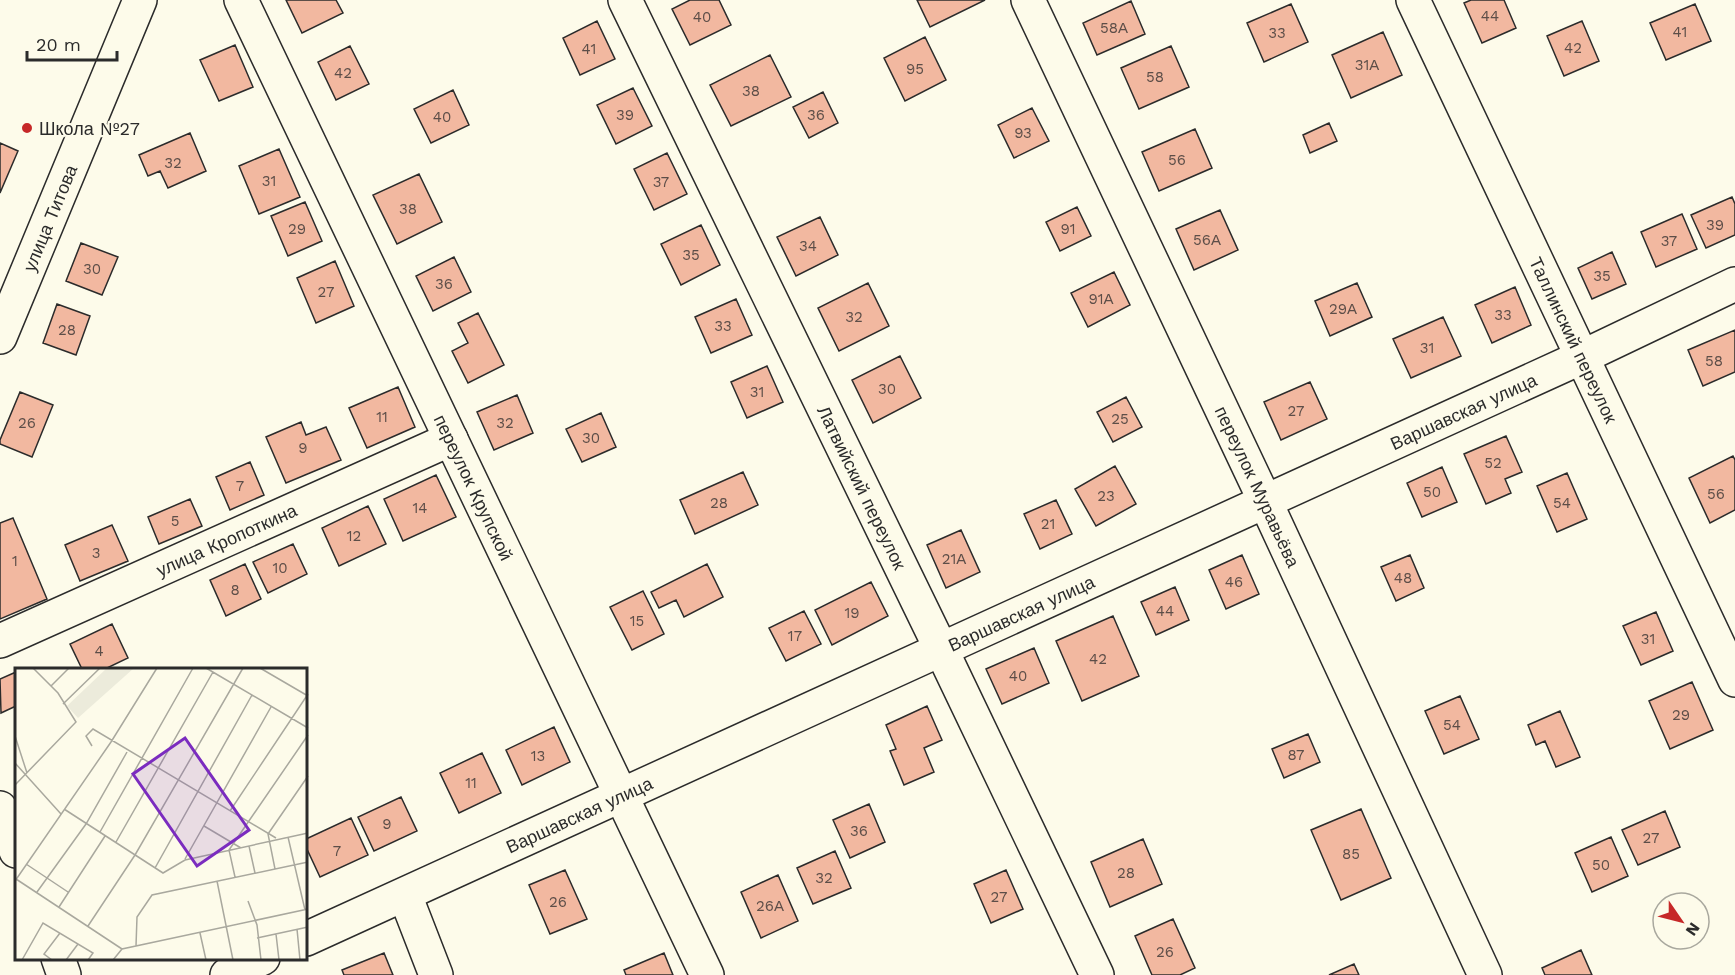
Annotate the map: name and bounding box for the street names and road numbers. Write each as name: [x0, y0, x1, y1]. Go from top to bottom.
street label: улица Титова: [18, 161, 81, 274]
street label: Таллинский переулок: [1526, 253, 1622, 426]
street label: Варшавская улица: [1387, 368, 1541, 454]
street label: Латвийский переулок: [814, 402, 911, 573]
street label: переулок Муравьёва: [1211, 403, 1305, 571]
street label: переулок Крупской: [430, 411, 518, 564]
street label: улица Кропоткина: [153, 499, 301, 580]
street label: Варшавская улица: [945, 570, 1099, 655]
street label: Варшавская улица: [502, 772, 656, 857]

